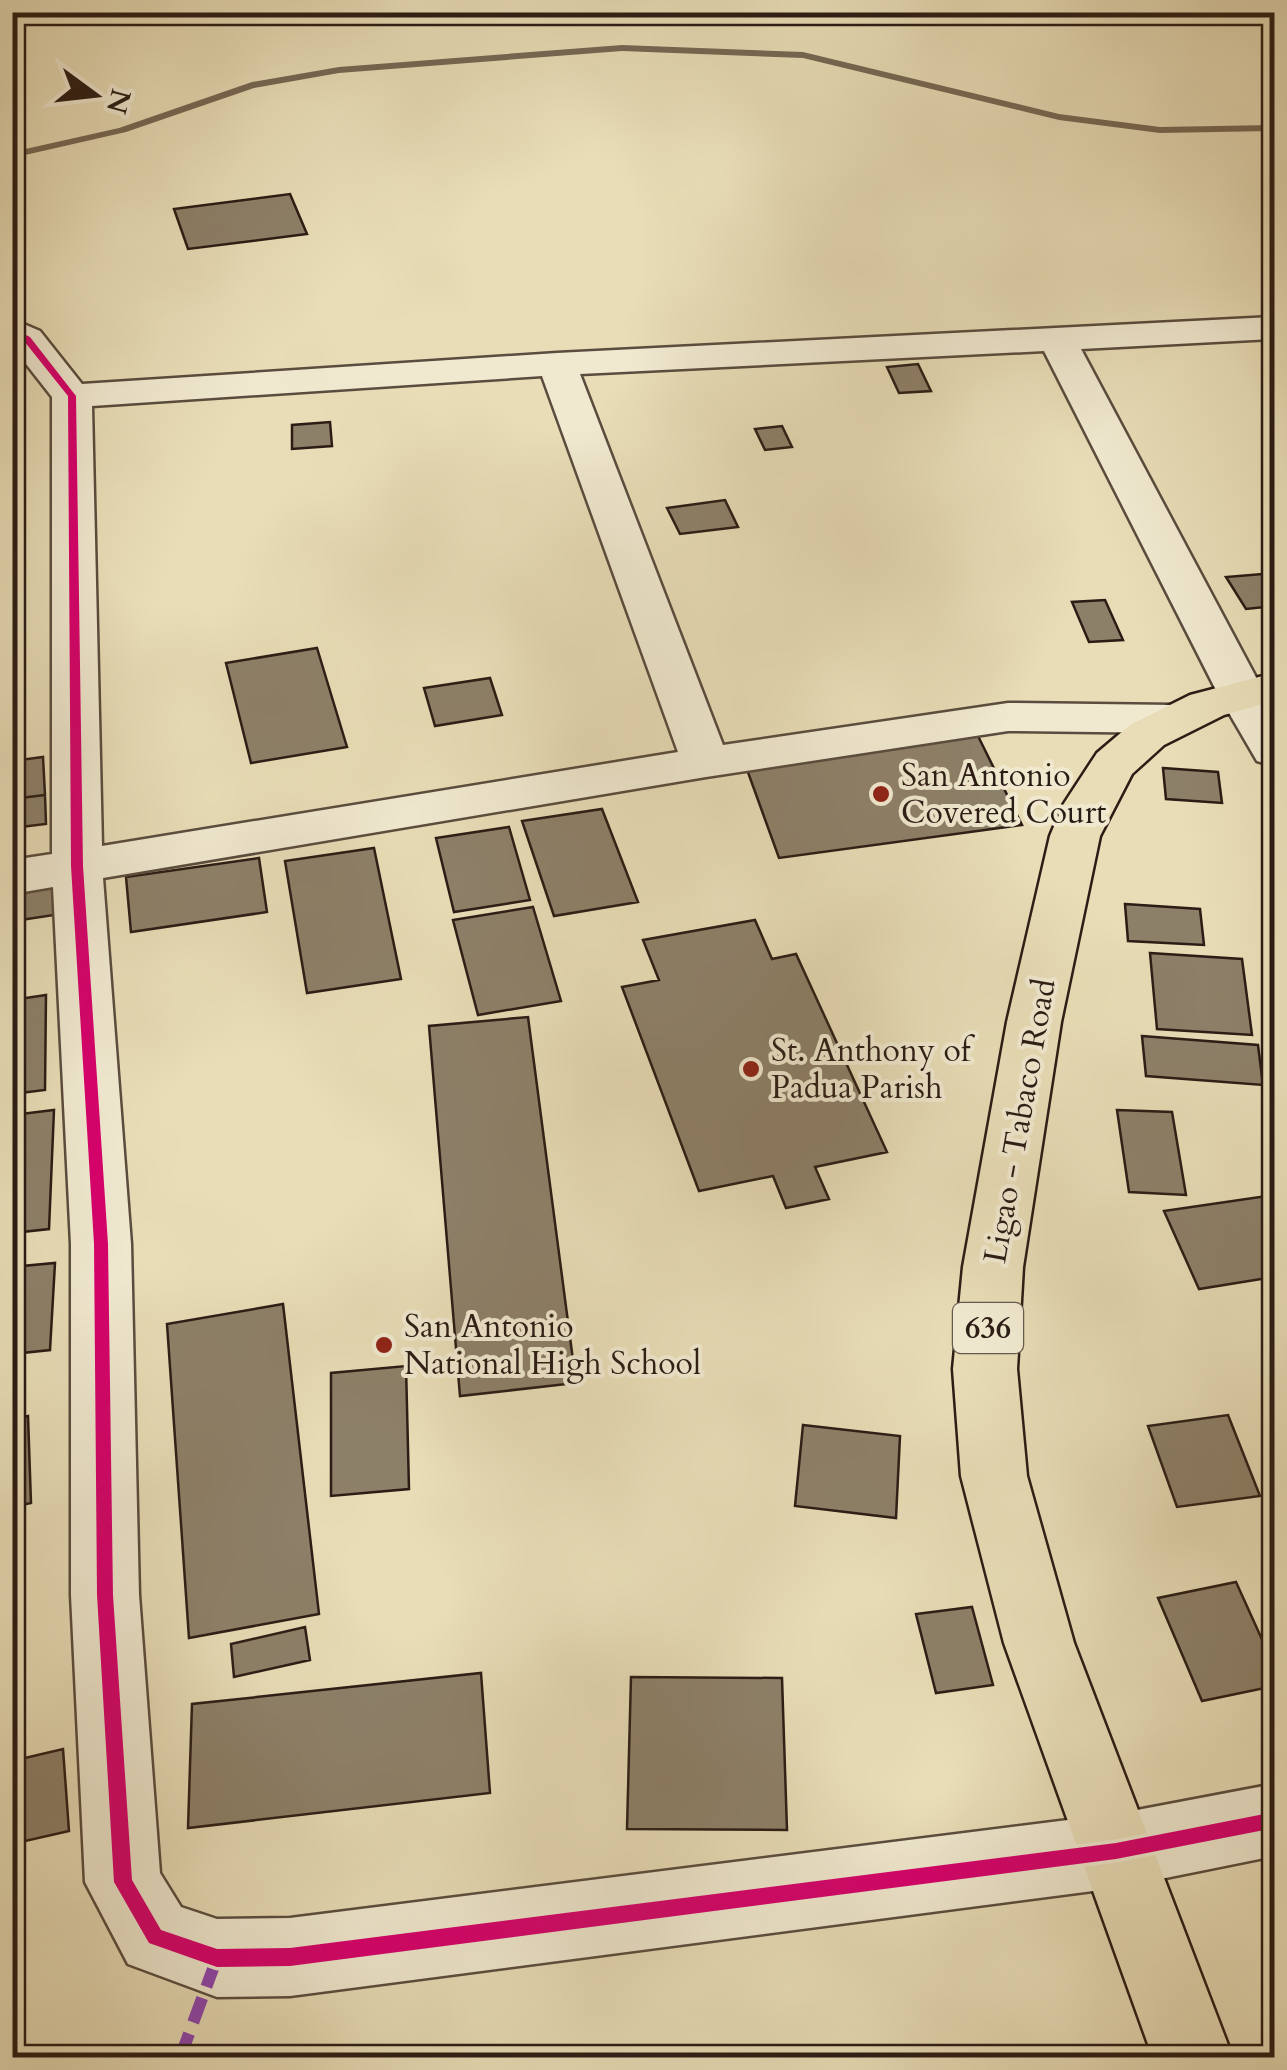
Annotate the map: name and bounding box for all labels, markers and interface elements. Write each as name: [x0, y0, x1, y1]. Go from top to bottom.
north arrow: [45, 45, 145, 145]
text: N: [97, 85, 140, 118]
place label: San Antonio Covered Court: [901, 754, 1106, 835]
marker: San Antonio Covered Court: [870, 783, 892, 805]
street label: Ligao - Tabaco Road: [973, 975, 1067, 1267]
place label: St. Anthony of Padua Parish: [771, 1029, 976, 1110]
marker: St. Anthony of Padua Parish: [740, 1058, 762, 1080]
road number: 636: [953, 1303, 1023, 1353]
place label: San Antonio National High School: [404, 1305, 701, 1386]
marker: San Antonio National High School: [373, 1334, 395, 1356]

